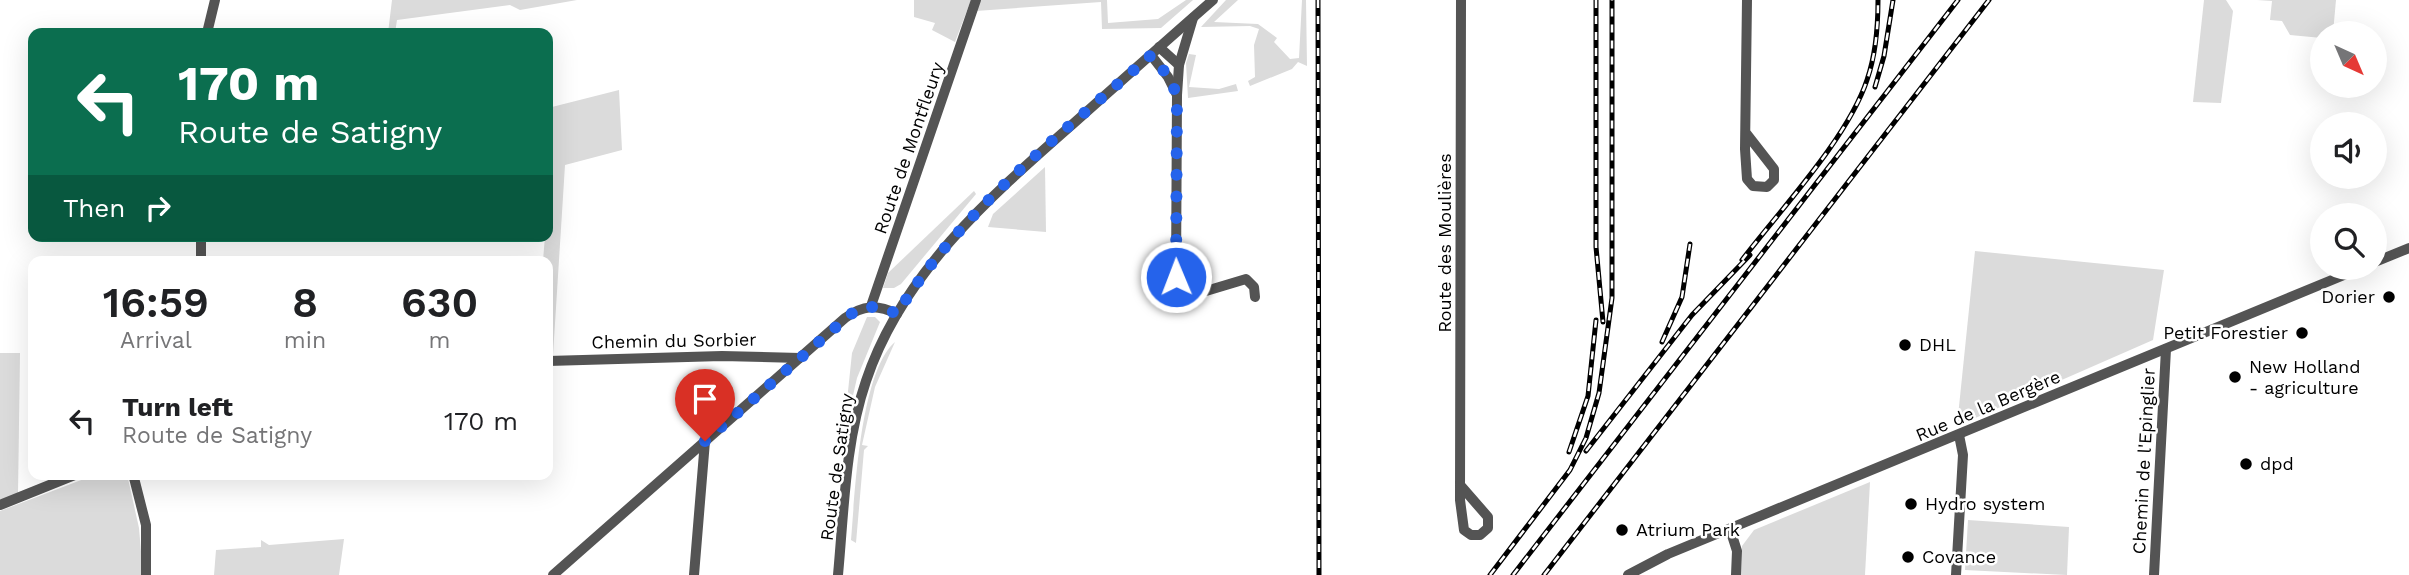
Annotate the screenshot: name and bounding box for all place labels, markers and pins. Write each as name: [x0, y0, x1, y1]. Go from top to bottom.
place label: Dorier: [2321, 286, 2375, 307]
marker: Dorier: [2381, 289, 2397, 305]
place label: Petit Forestier: [2163, 322, 2288, 343]
marker: Petit Forestier: [2294, 325, 2310, 341]
place label: DHL: [1919, 334, 1956, 355]
marker: DHL: [1897, 337, 1913, 353]
place label: New Holland - agriculture: [2249, 356, 2361, 398]
pin: [675, 369, 735, 441]
marker: New Holland - agriculture: [2227, 369, 2243, 385]
place label: dpd: [2260, 453, 2294, 474]
marker: dpd: [2238, 456, 2254, 472]
place label: Hydro system: [1925, 493, 2045, 514]
marker: Hydro system: [1903, 496, 1919, 512]
place label: Atrium Park: [1636, 519, 1740, 540]
marker: Atrium Park: [1614, 522, 1630, 538]
place label: Covance: [1922, 546, 1996, 567]
marker: Covance: [1900, 549, 1916, 565]

